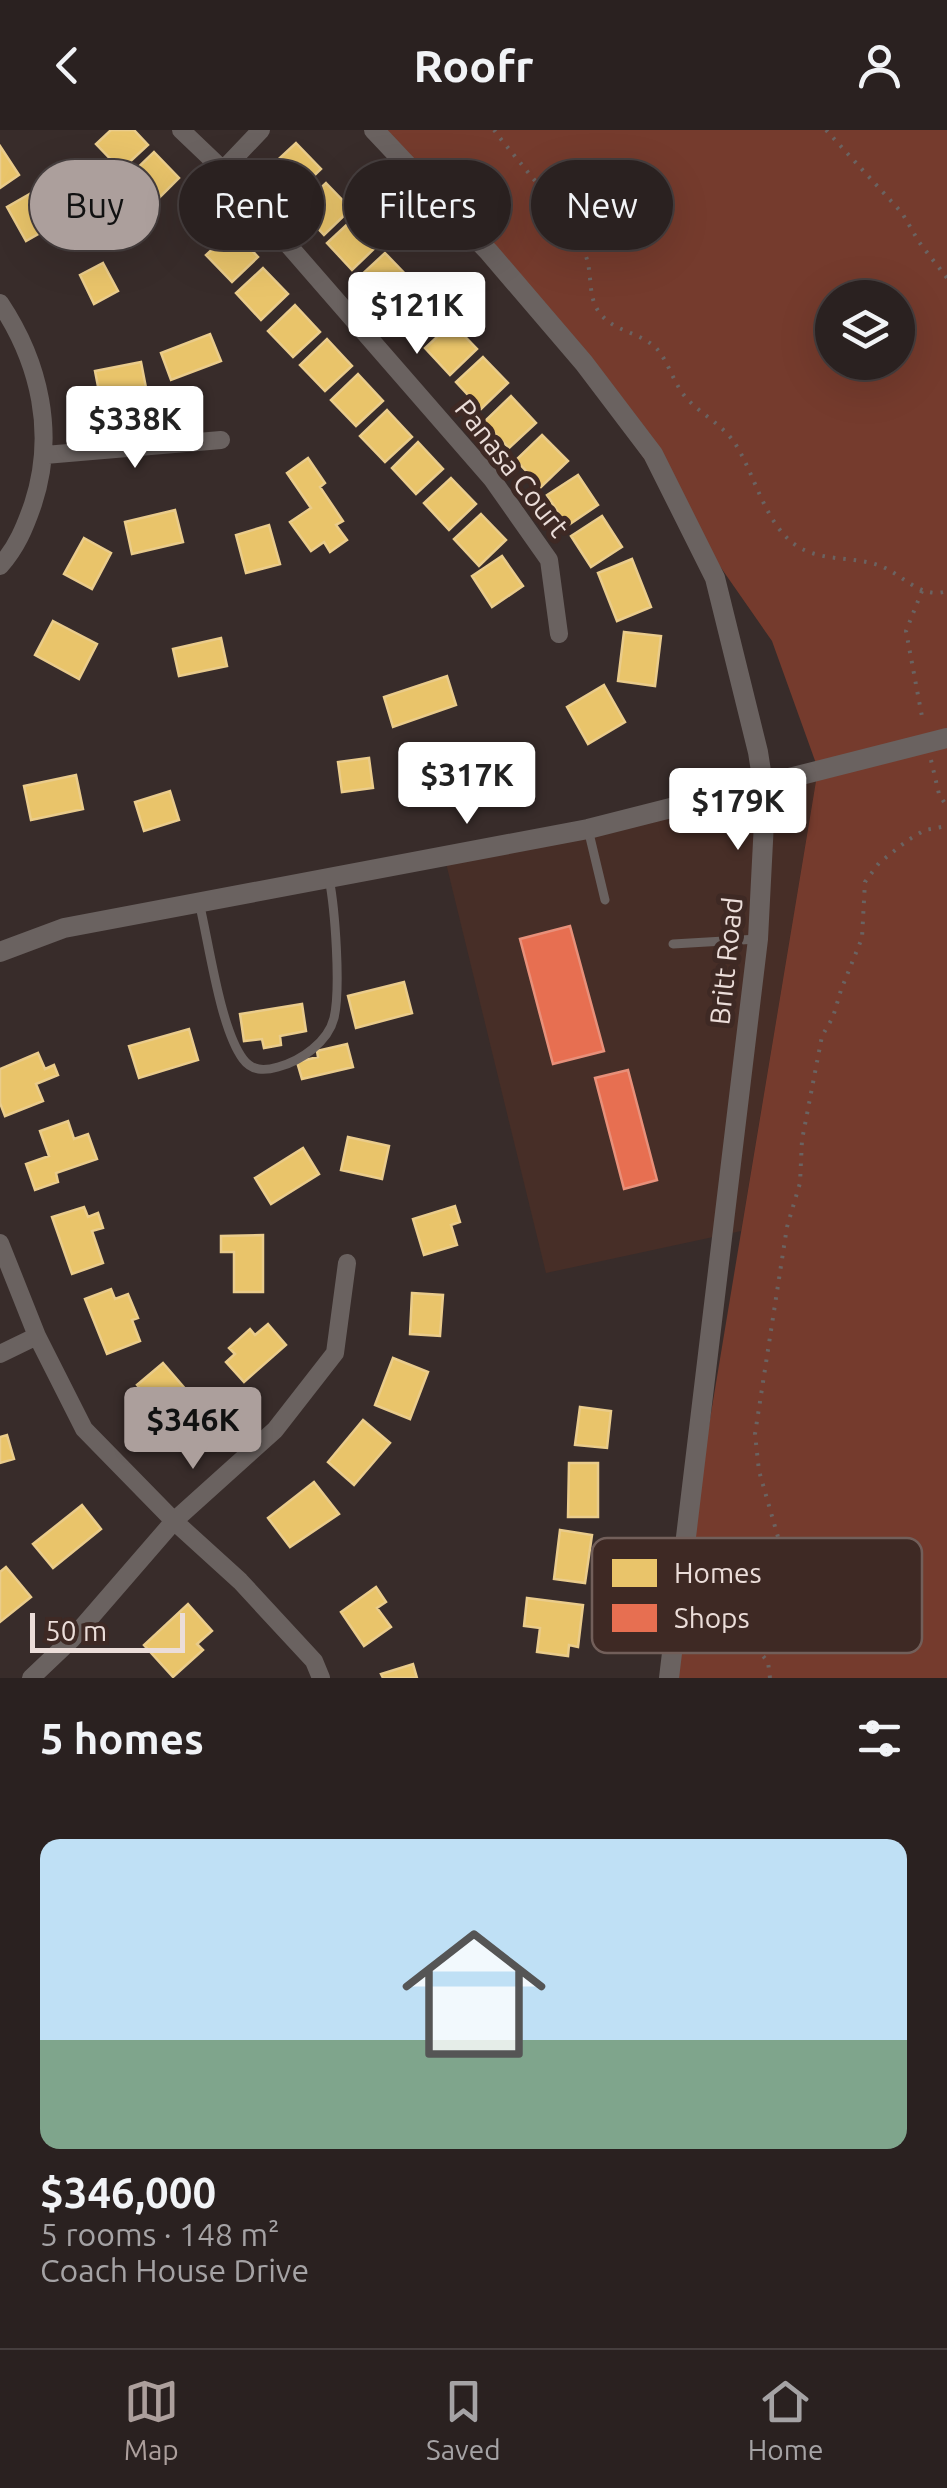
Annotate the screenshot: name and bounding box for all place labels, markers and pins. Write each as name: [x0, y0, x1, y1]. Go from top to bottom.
pin: $121K: [347, 272, 487, 357]
pin: $338K: [65, 386, 205, 471]
pin: $317K: [397, 742, 537, 827]
pin: $179K: [668, 768, 808, 853]
pin: $346K: [123, 1387, 263, 1472]

